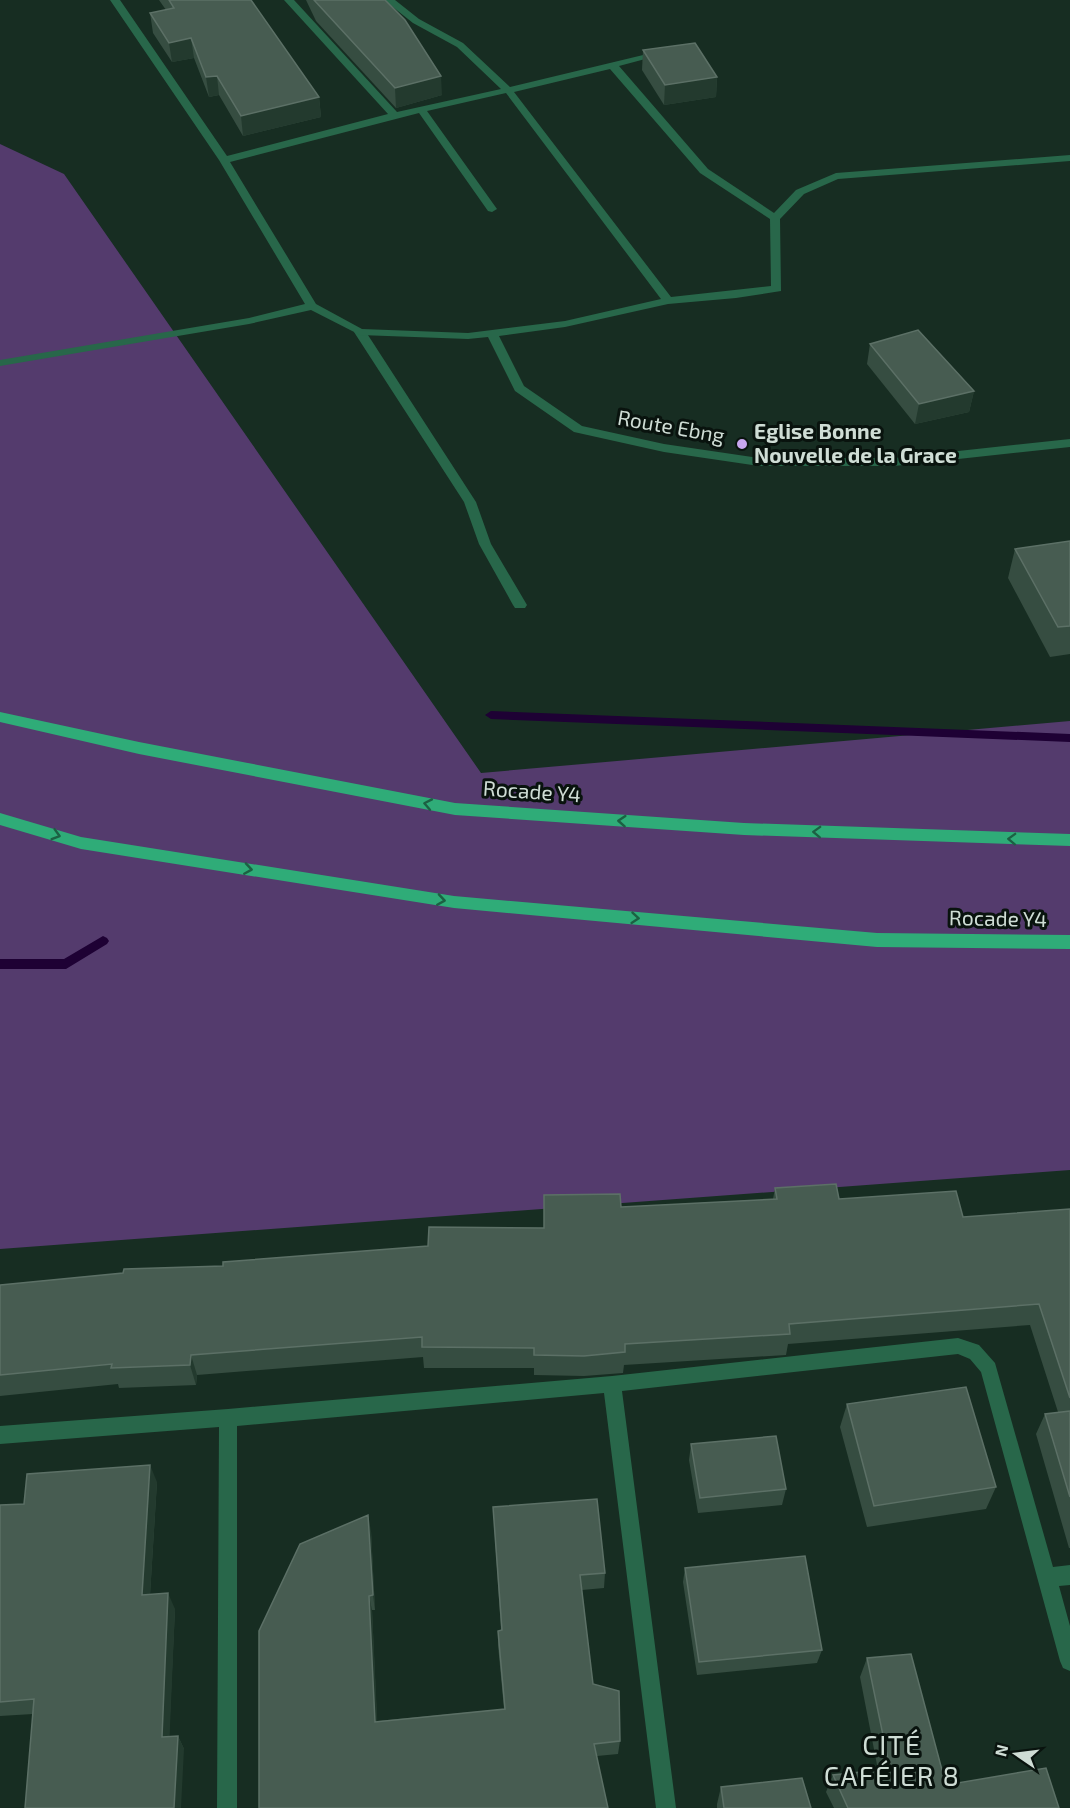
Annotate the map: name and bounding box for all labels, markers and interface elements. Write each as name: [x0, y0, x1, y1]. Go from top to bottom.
street label: Route Ebng: [616, 404, 727, 447]
place label: Eglise Bonne Nouvelle de la Grace: [754, 418, 957, 467]
marker: Eglise Bonne Nouvelle de la Grace: [735, 437, 749, 451]
street label: Rocade Y4: [482, 775, 582, 806]
one-way arrow: [423, 798, 433, 810]
one-way arrow: [617, 814, 626, 827]
one-way arrow: [812, 826, 821, 838]
one-way arrow: [50, 828, 61, 840]
one-way arrow: [1007, 833, 1016, 846]
one-way arrow: [243, 863, 253, 875]
one-way arrow: [436, 893, 445, 905]
street label: Rocade Y4: [949, 904, 1047, 931]
one-way arrow: [630, 911, 639, 924]
north arrow: [986, 1724, 1046, 1784]
district label: CITÉ CAFÉIER 8: [824, 1728, 960, 1791]
text: N: [990, 1742, 1012, 1758]

